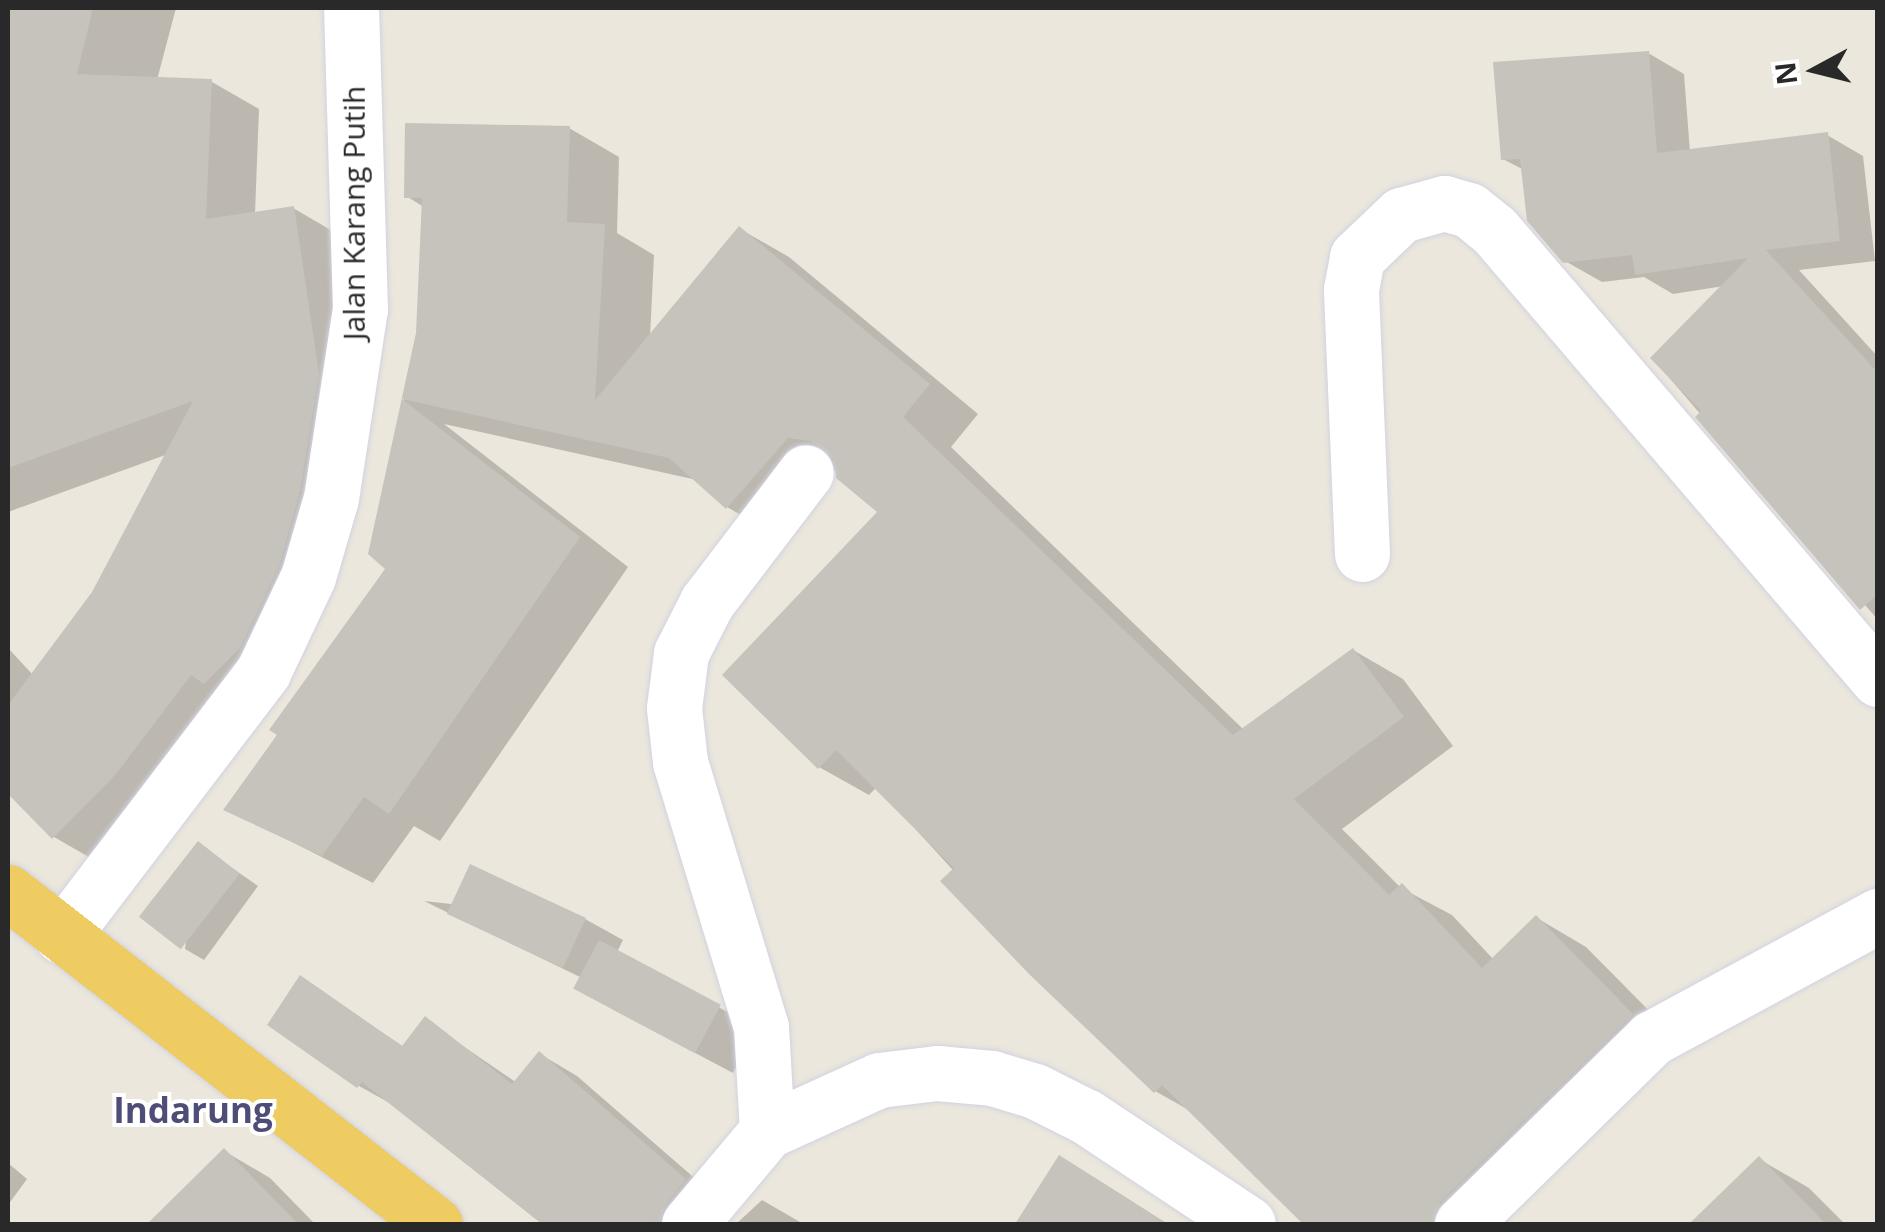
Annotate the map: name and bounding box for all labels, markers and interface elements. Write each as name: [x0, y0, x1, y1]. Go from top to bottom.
north arrow: [1765, 20, 1865, 120]
text: N: [1765, 60, 1805, 87]
street label: Jalan Karang Putih: [336, 86, 372, 340]
district label: Indarung: [113, 1089, 273, 1131]

